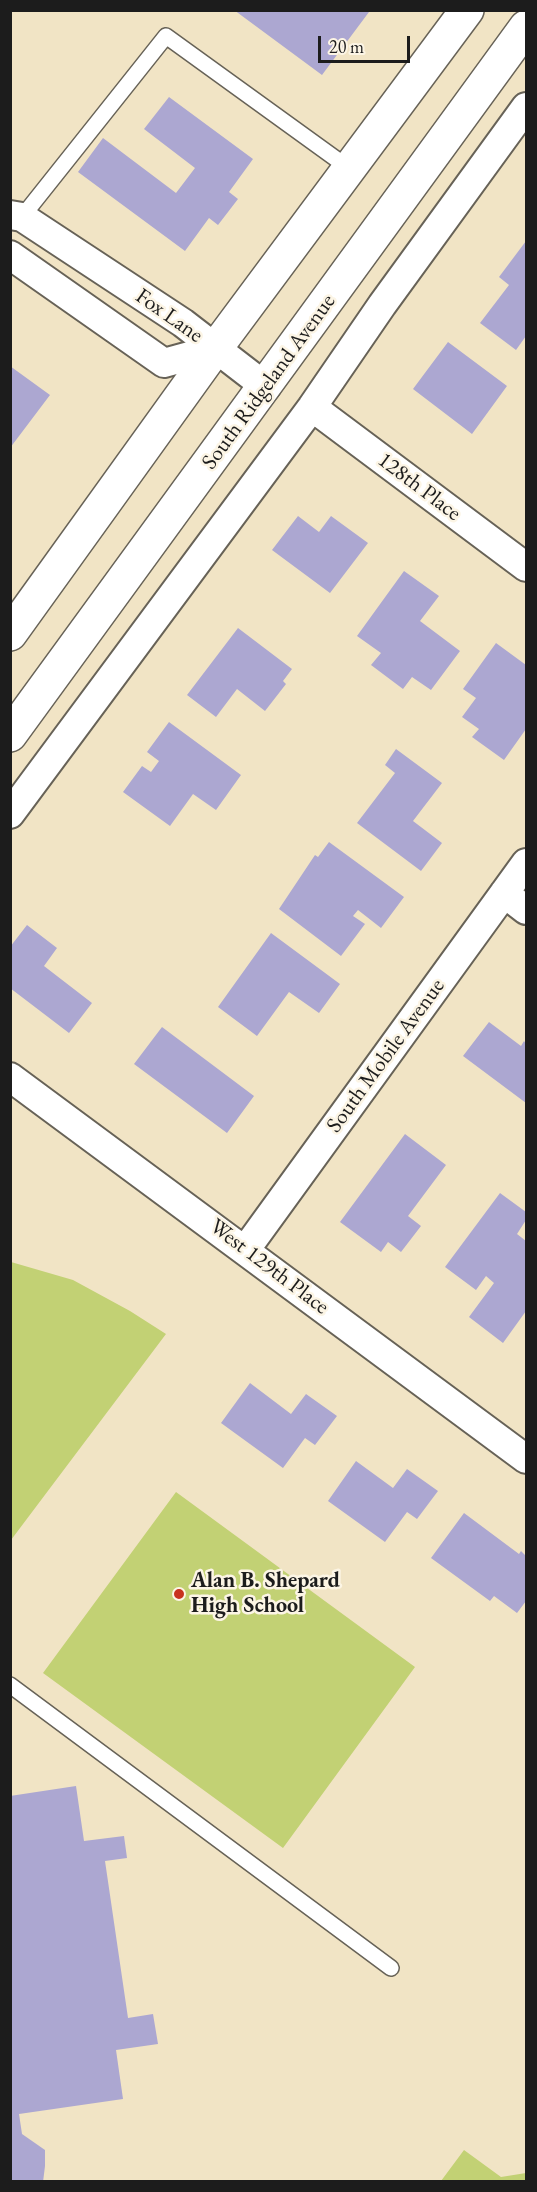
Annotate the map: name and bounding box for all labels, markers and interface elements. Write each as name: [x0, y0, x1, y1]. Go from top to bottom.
scale bar: [321, 24, 412, 62]
text: 20 m: [329, 35, 364, 58]
street label: Fox Lane: [130, 283, 208, 349]
street label: South Ridgeland Avenue: [197, 289, 341, 475]
street label: 128th Place: [372, 447, 466, 527]
street label: South Mobile Avenue: [321, 974, 451, 1138]
street label: West 129th Place: [204, 1214, 334, 1320]
place label: Alan B. Shepard High School: [191, 1568, 340, 1620]
marker: Alan B. Shepard High School: [172, 1587, 186, 1601]

